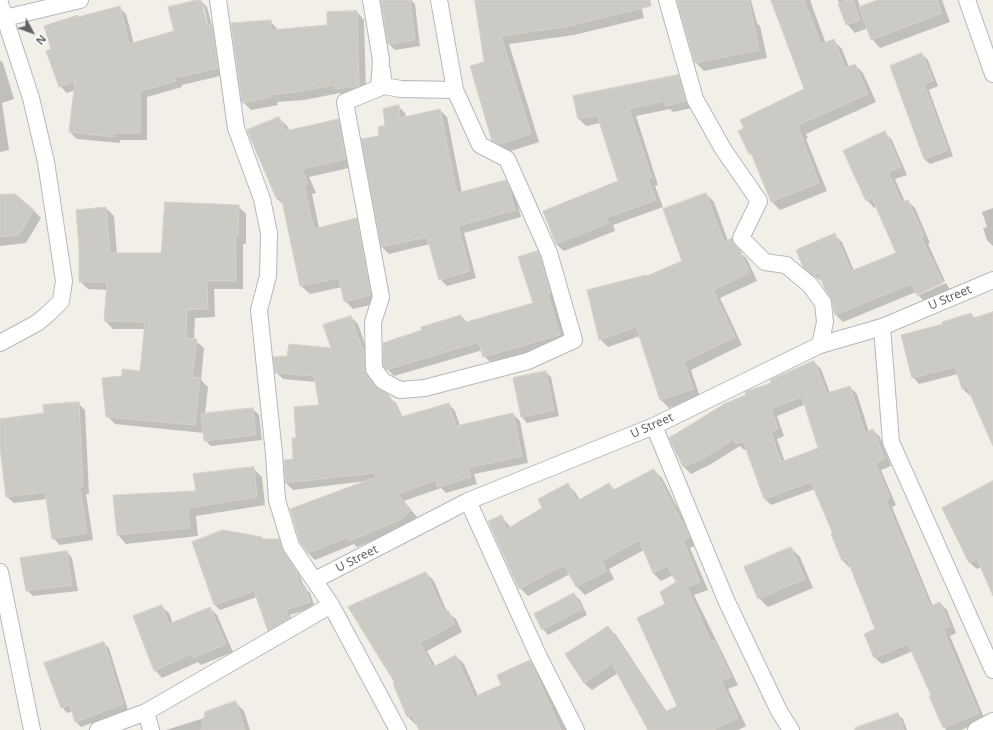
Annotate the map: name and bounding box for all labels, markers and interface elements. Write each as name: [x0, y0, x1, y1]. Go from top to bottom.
north arrow: [12, 12, 52, 52]
text: N: [33, 32, 50, 48]
street label: U Street: [926, 283, 974, 313]
street label: U Street: [628, 410, 676, 442]
street label: U Street: [334, 542, 380, 576]

